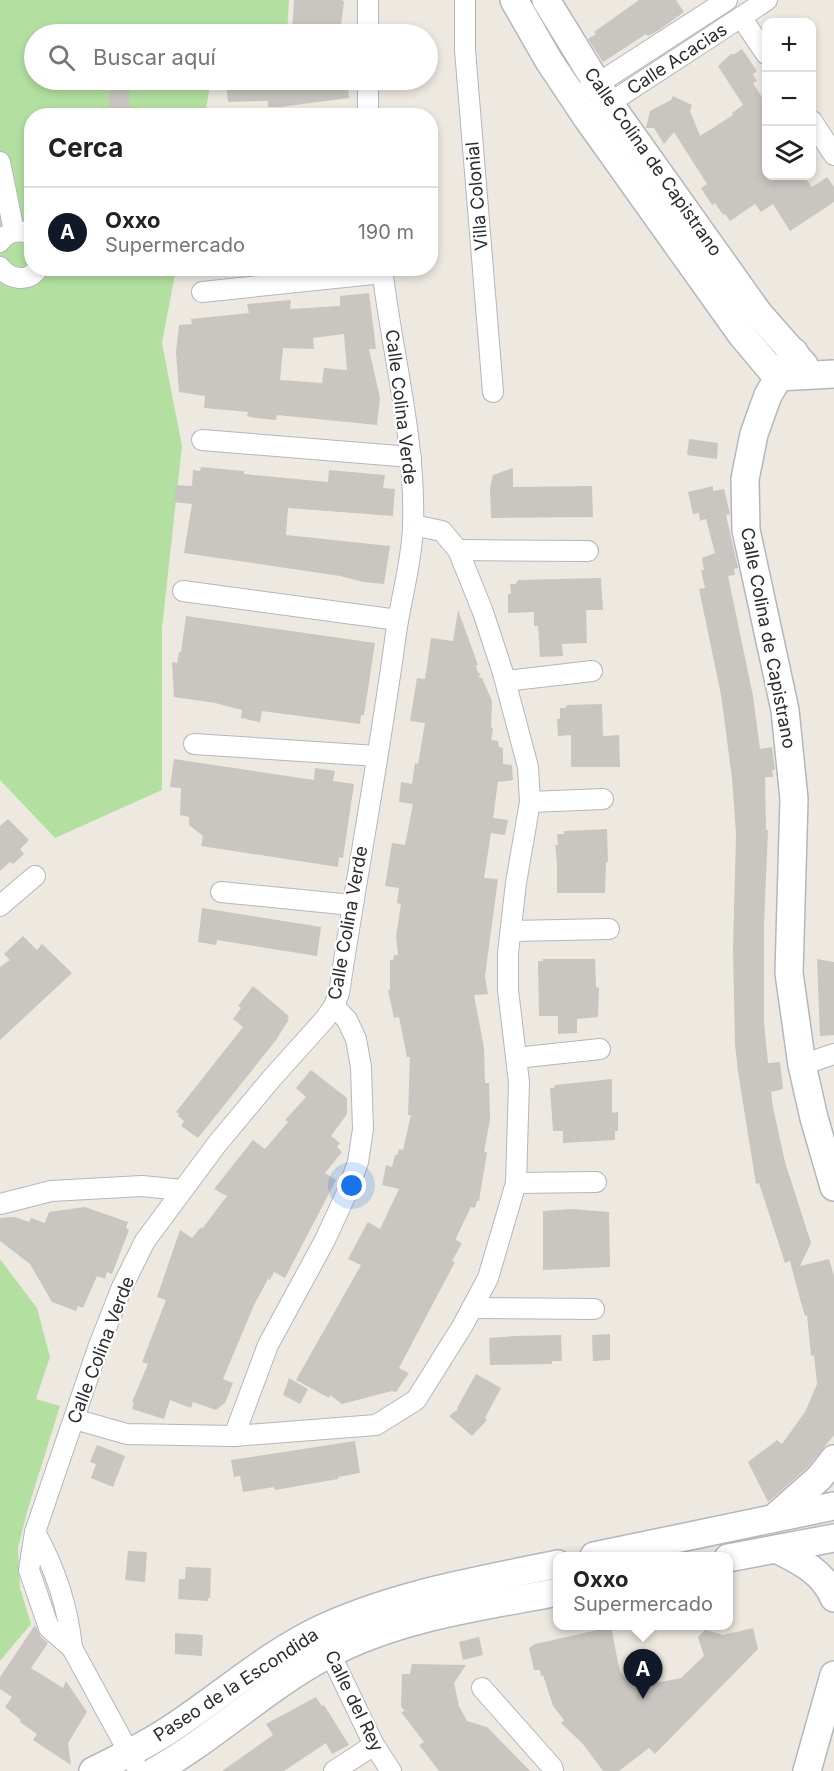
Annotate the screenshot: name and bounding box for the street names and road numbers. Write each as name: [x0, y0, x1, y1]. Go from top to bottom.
street label: Calle Acacias: [623, 19, 731, 99]
street label: Calle Colina de Capistrano: [580, 64, 727, 260]
street label: Villa Colonial: [461, 141, 492, 251]
street label: Calle Colina Verde: [382, 328, 421, 486]
street label: Calle Colina de Capistrano: [737, 526, 800, 750]
street label: Calle Colina Verde: [324, 844, 371, 1002]
street label: Calle Colina Verde: [63, 1273, 138, 1426]
street label: Paseo de la Escondida: [149, 1623, 322, 1746]
street label: Calle del Rey: [321, 1647, 388, 1755]

